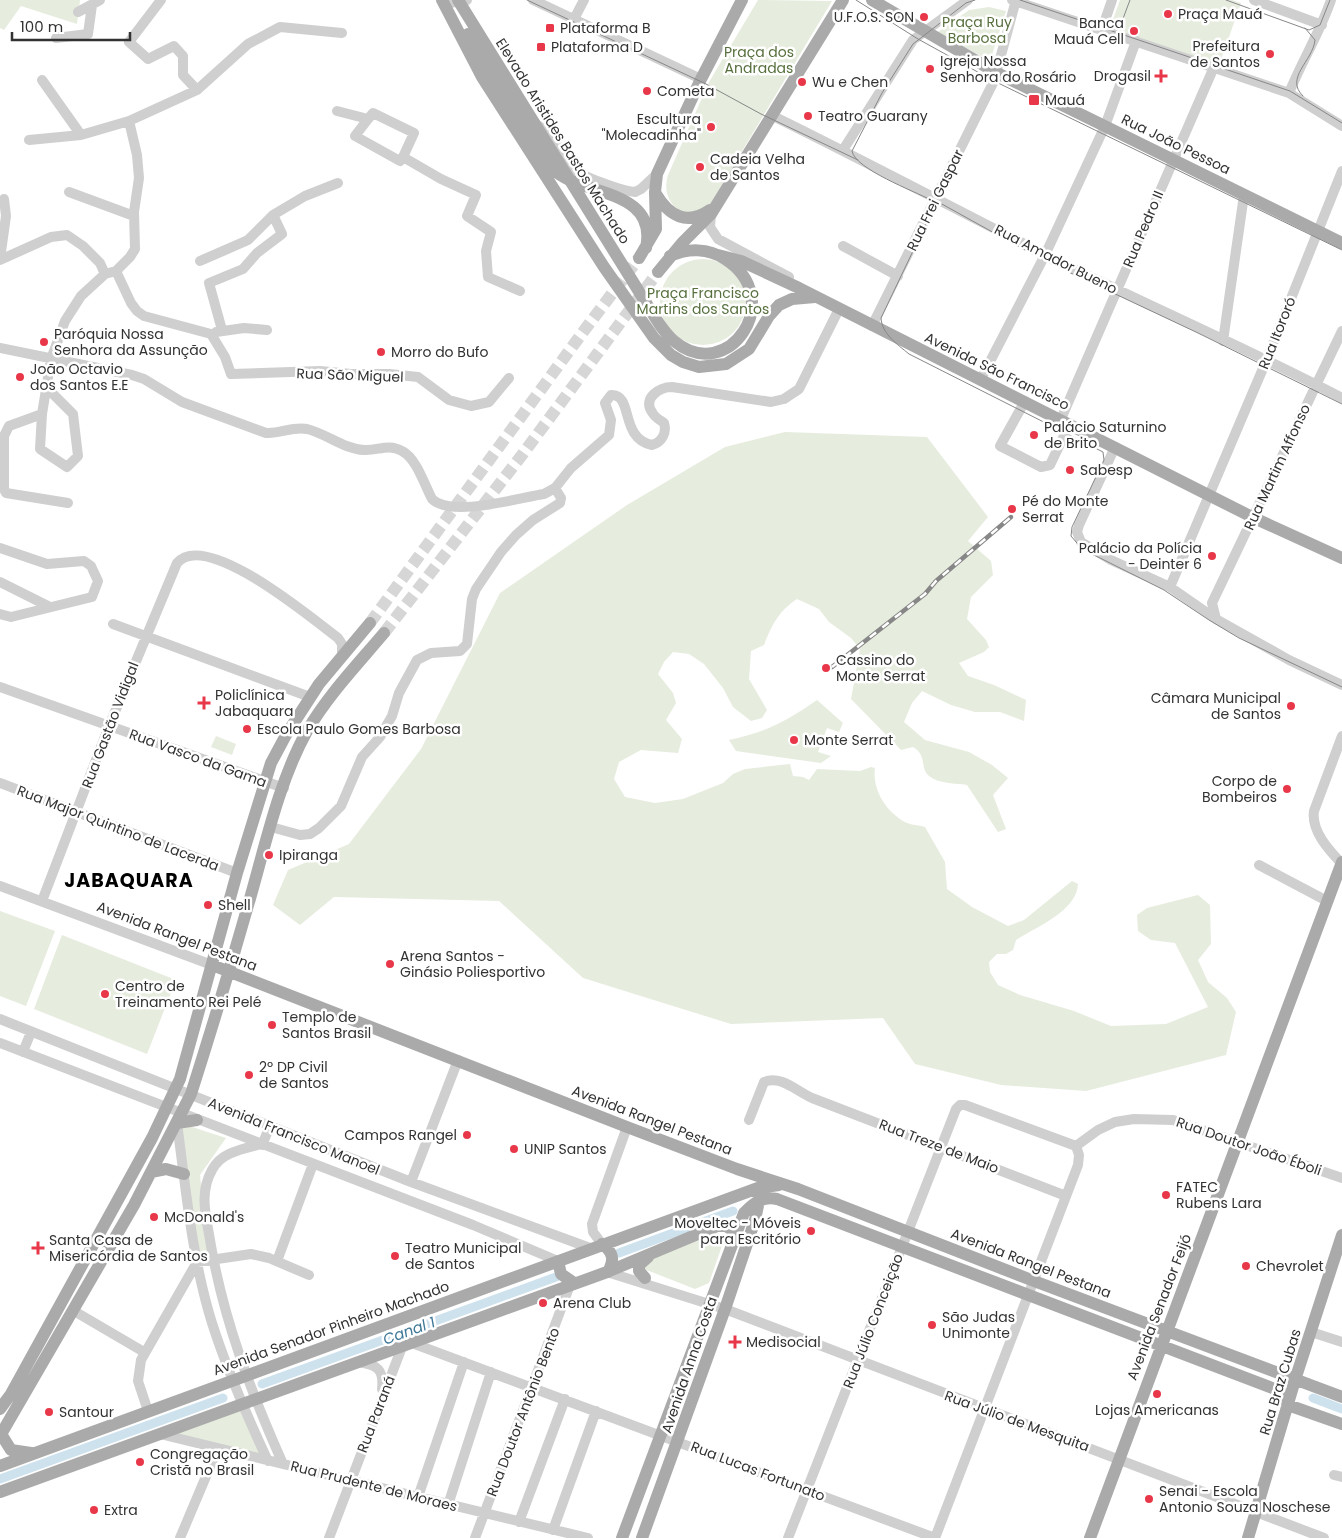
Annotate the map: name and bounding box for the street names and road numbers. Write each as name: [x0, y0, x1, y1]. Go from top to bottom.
street label: Elevado Aristides Bastos Machado: [491, 34, 635, 248]
street label: Rua João Pessoa: [1118, 109, 1234, 179]
street label: Rua Frei Gaspar: [902, 146, 968, 254]
street label: Rua Pedro II: [1118, 187, 1168, 271]
street label: Rua Amador Bueno: [991, 219, 1121, 299]
street label: Rua Itororó: [1253, 294, 1301, 372]
street label: Avenida São Francisco: [921, 327, 1073, 415]
street label: Rua São Miguel: [296, 363, 404, 387]
street label: Rua Martim Affonso: [1239, 401, 1315, 533]
street label: Rua Gastão Vidigal: [77, 659, 143, 791]
street label: Rua Vasco da Gama: [126, 724, 270, 792]
street label: Rua Major Quintino de Lacerda: [14, 780, 222, 876]
street label: Avenida Rangel Pestana: [94, 896, 260, 976]
street label: Avenida Rangel Pestana: [569, 1080, 735, 1160]
street label: Avenida Francisco Manoel: [205, 1092, 383, 1180]
street label: Rua Doutor João Éboli: [1174, 1112, 1324, 1180]
street label: Rua Treze de Maio: [876, 1114, 1002, 1178]
street label: Avenida Rangel Pestana: [948, 1223, 1114, 1303]
street label: Avenida Senador Feijó: [1122, 1231, 1196, 1383]
street label: Rua Júlio Conceição: [838, 1251, 908, 1391]
street label: Avenida Senador Pinheiro Machado: [210, 1276, 452, 1380]
street label: Avenida Anna Costa: [656, 1294, 722, 1436]
street label: Rua Doutor Antônio Bento: [482, 1325, 564, 1499]
street label: Rua Braz Cubas: [1254, 1326, 1306, 1438]
street label: Rua Paraná: [352, 1372, 400, 1456]
street label: Rua Júlio de Mesquita: [942, 1385, 1092, 1457]
street label: Rua Lucas Fortunato: [688, 1436, 828, 1506]
street label: Rua Prudente de Moraes: [289, 1456, 459, 1516]

